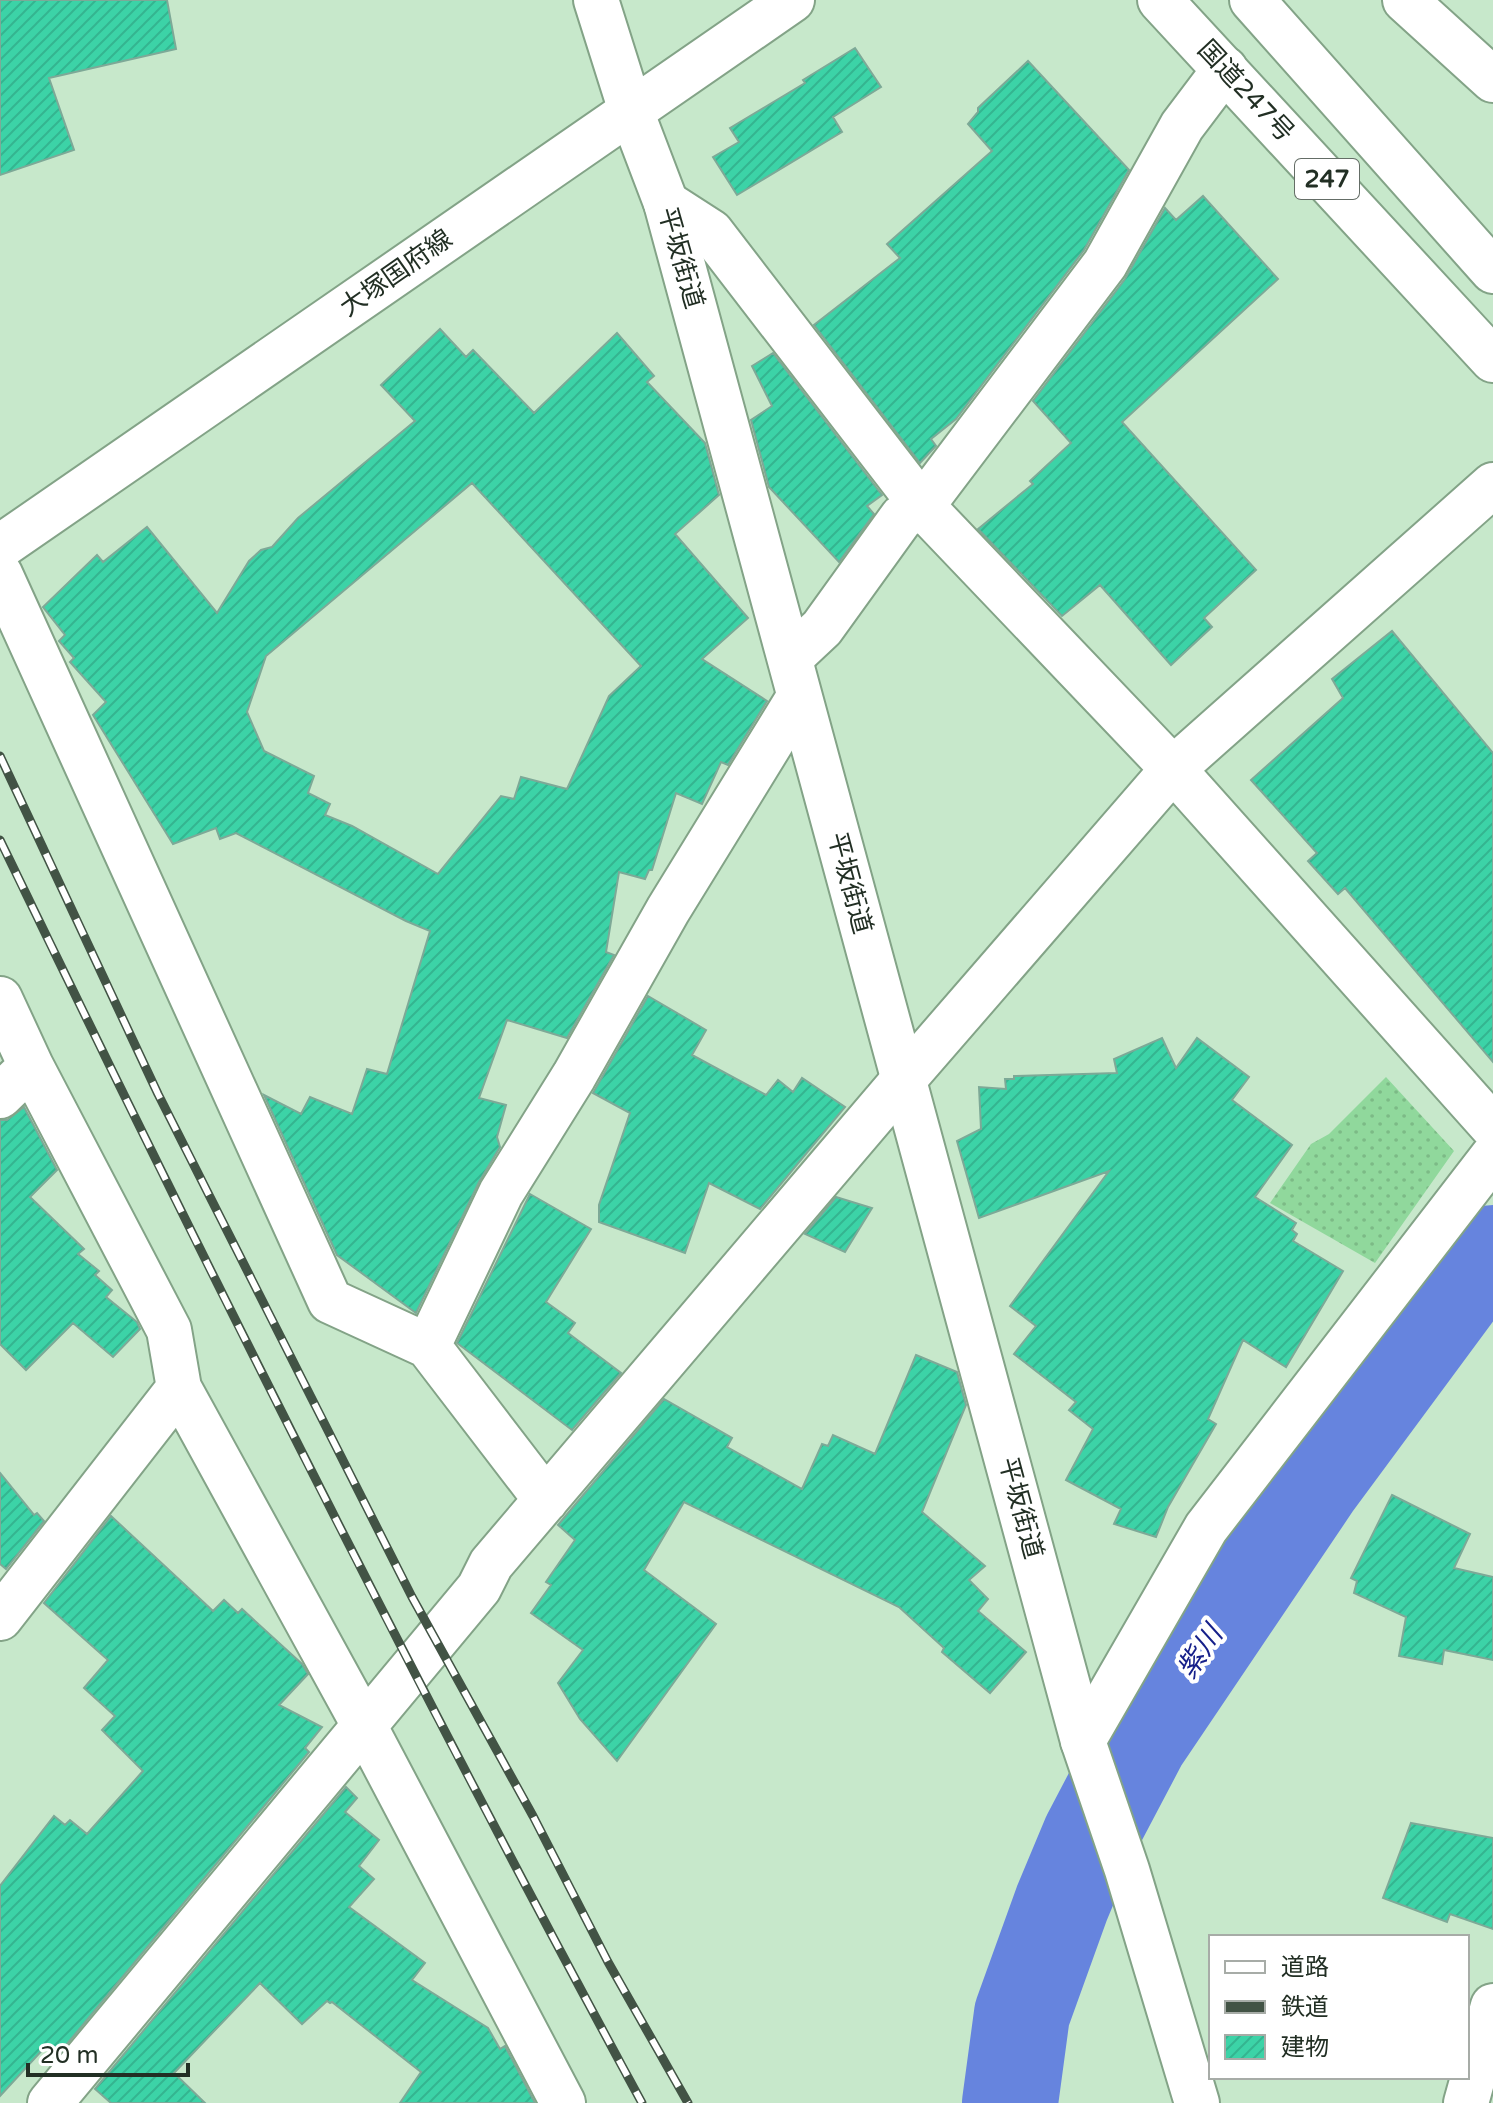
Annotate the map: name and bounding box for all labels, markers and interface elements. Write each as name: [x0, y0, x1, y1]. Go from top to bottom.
street label: 国道247号: [1191, 34, 1301, 148]
road number: 247: [1295, 159, 1359, 199]
street label: 平坂街道: [652, 204, 710, 312]
street label: 大塚国府線: [334, 223, 458, 323]
street label: 平坂街道: [822, 829, 878, 937]
street label: 平坂街道: [993, 1454, 1049, 1562]
water label: 紫川: [1170, 1617, 1231, 1685]
legend: [1209, 1935, 1469, 2079]
text: 道路: [1281, 1953, 1329, 1982]
text: 鉄道: [1281, 1993, 1329, 2022]
scale bar: [28, 2027, 188, 2077]
text: 建物: [1281, 2033, 1329, 2062]
text: 20 m: [40, 2041, 98, 2070]

